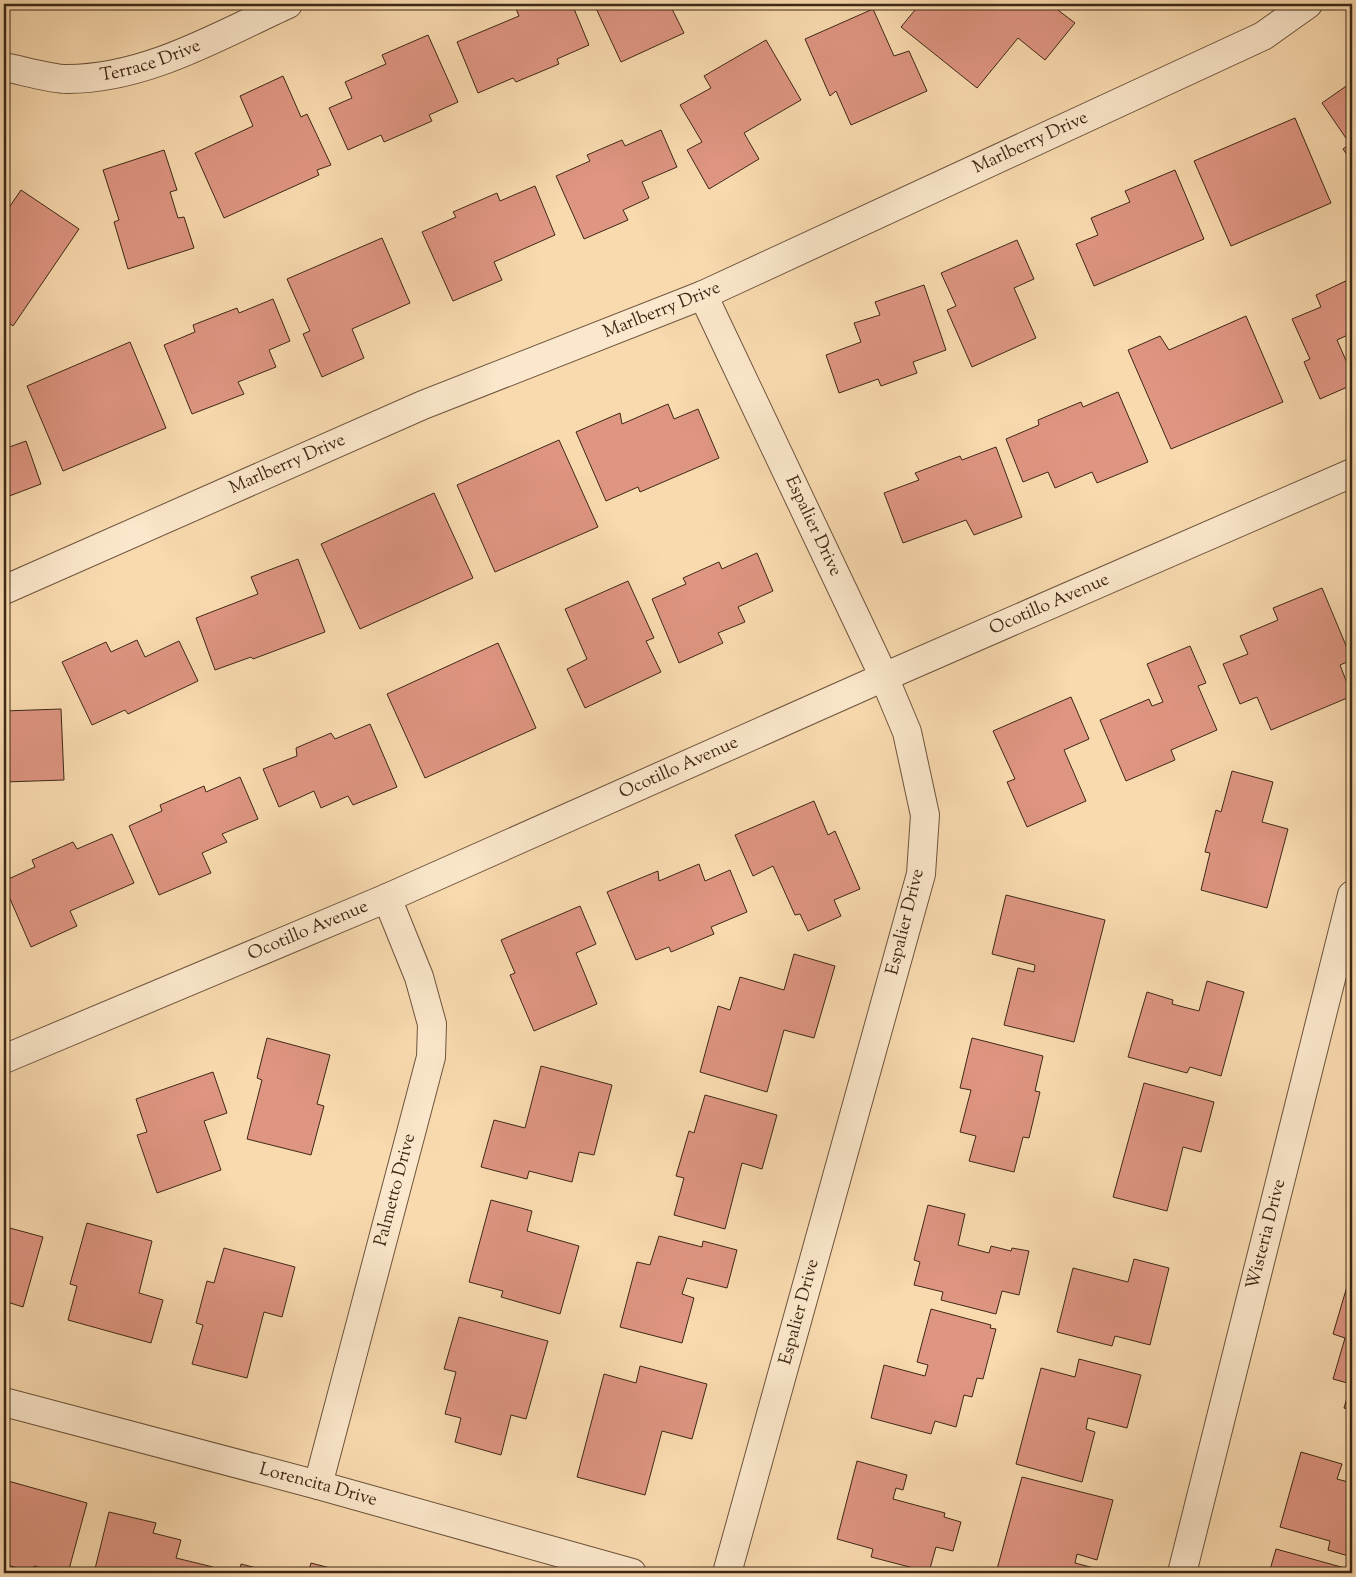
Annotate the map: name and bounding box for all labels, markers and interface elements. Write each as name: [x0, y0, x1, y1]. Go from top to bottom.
street label: Terrace Drive: [98, 34, 205, 89]
street label: Marlberry Drive: [969, 106, 1093, 181]
street label: Marlberry Drive: [600, 276, 725, 346]
street label: Marlberry Drive: [225, 428, 350, 502]
street label: Espalier Drive: [778, 472, 848, 581]
street label: Ocotillo Avenue: [986, 567, 1114, 642]
street label: Ocotillo Avenue: [615, 730, 743, 806]
street label: Espalier Drive: [880, 866, 932, 978]
street label: Ocotillo Avenue: [244, 894, 372, 968]
street label: Palmetto Drive: [369, 1131, 423, 1249]
street label: Wisteria Drive: [1241, 1176, 1293, 1292]
street label: Espalier Drive: [773, 1256, 827, 1368]
street label: Lorencita Drive: [256, 1457, 380, 1514]

